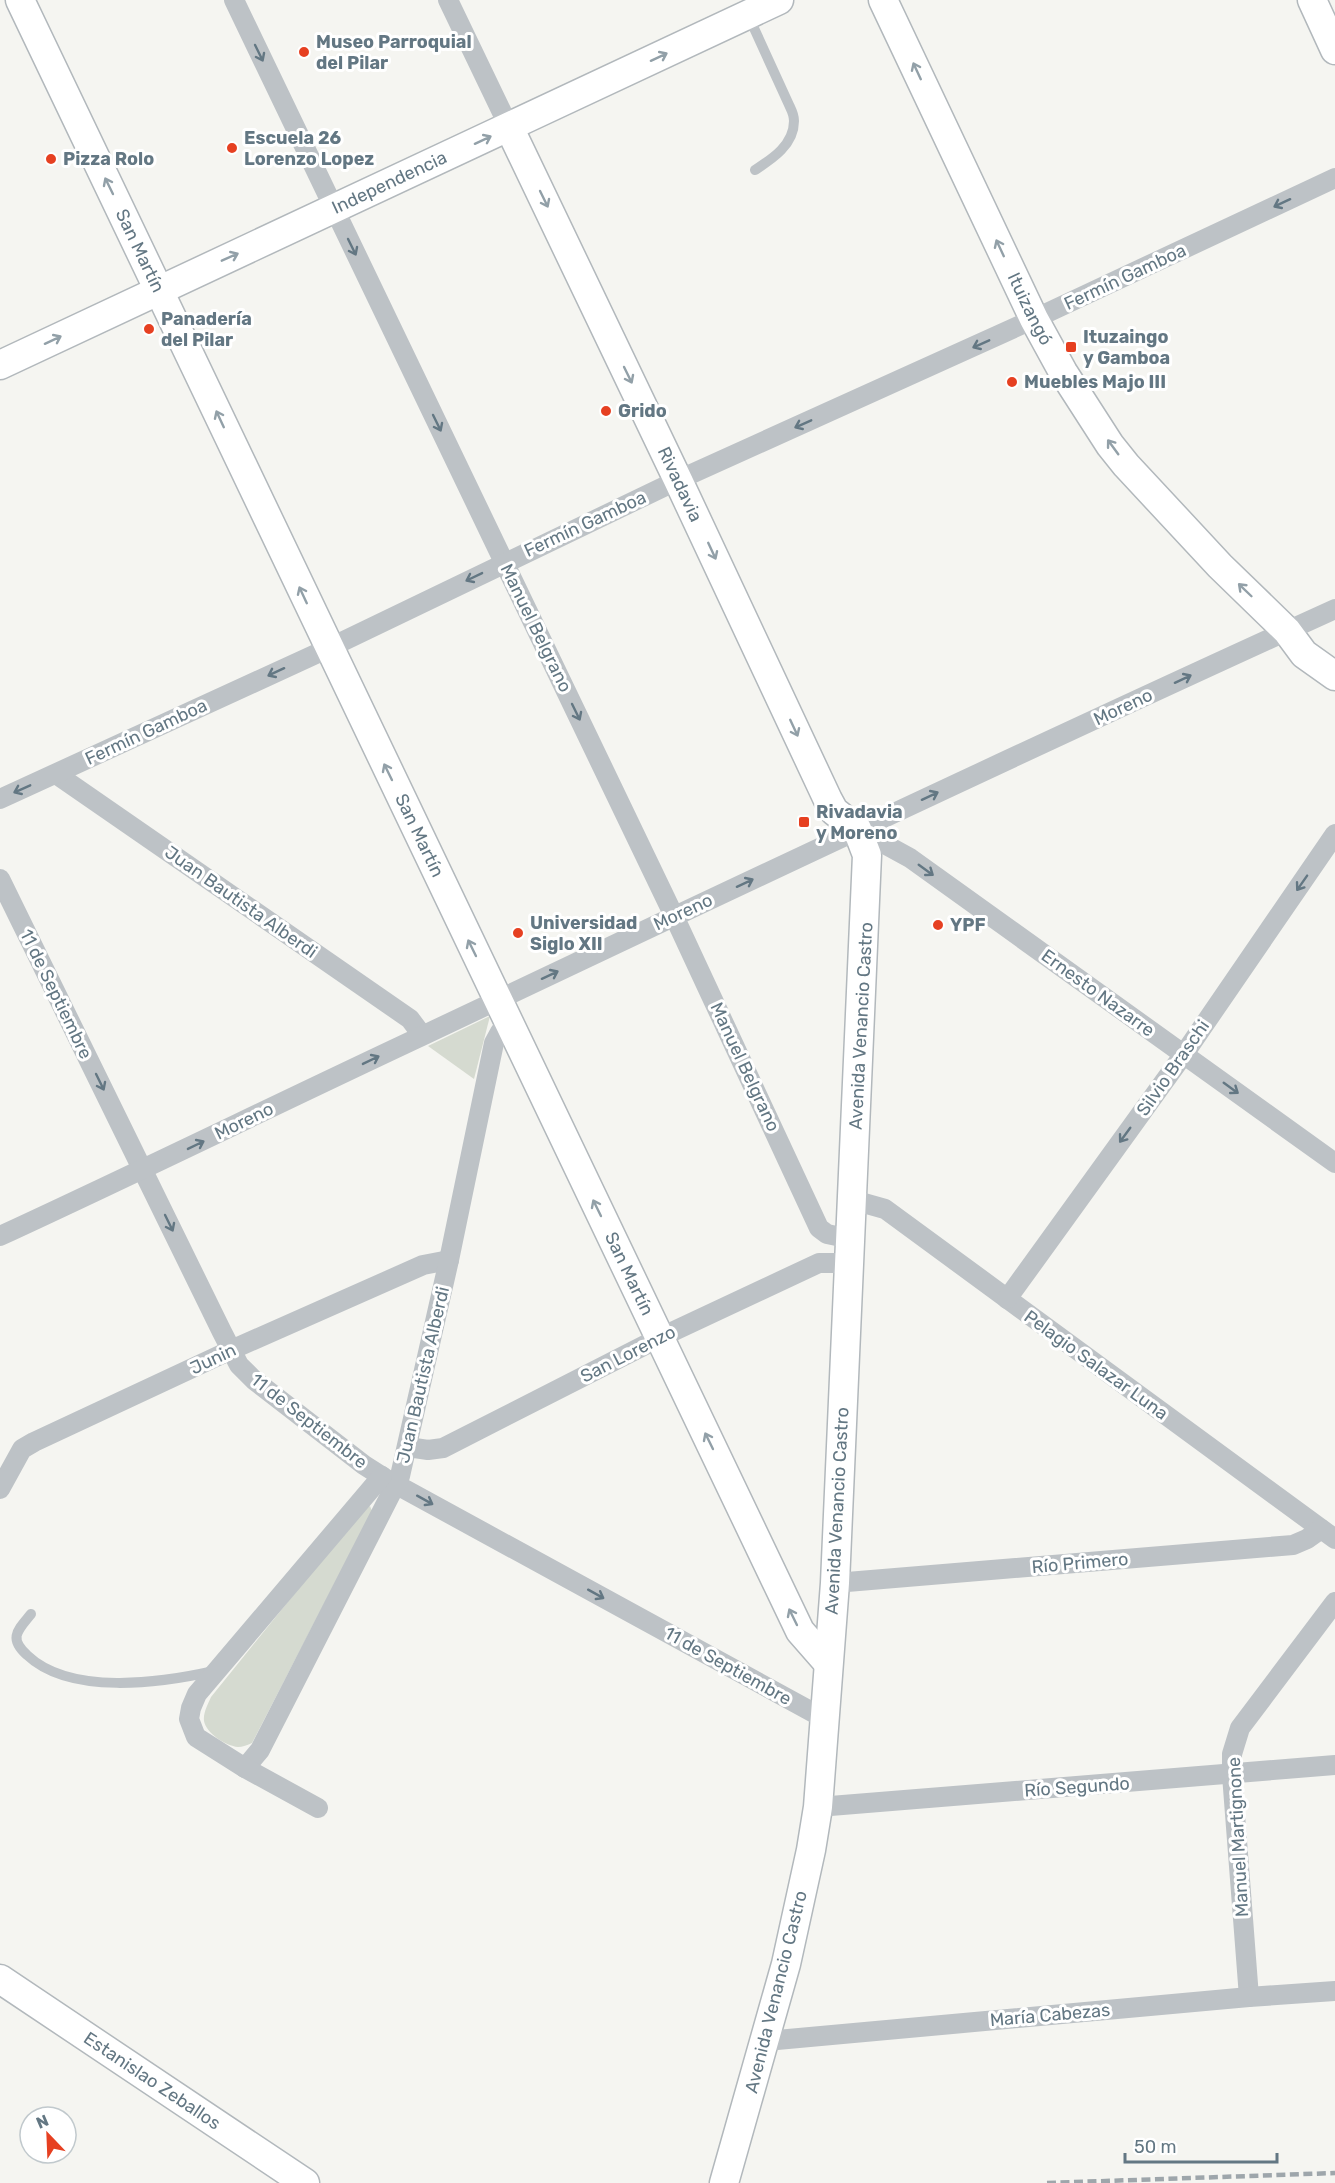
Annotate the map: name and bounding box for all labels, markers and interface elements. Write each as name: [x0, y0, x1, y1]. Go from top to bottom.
place label: Museo Parroquial del Pilar: [316, 31, 472, 74]
one-way arrow: [253, 43, 265, 61]
marker: Museo Parroquial del Pilar: [297, 45, 311, 59]
one-way arrow: [650, 50, 668, 62]
one-way arrow: [910, 63, 922, 81]
place label: Escuela 26 Lorenzo Lopez: [244, 127, 374, 170]
one-way arrow: [473, 133, 491, 145]
marker: Escuela 26 Lorenzo Lopez: [225, 141, 239, 155]
street label: Independencia: [328, 146, 450, 219]
place label: Pizza Rolo: [63, 148, 154, 170]
marker: Pizza Rolo: [44, 152, 58, 166]
one-way arrow: [102, 178, 114, 196]
one-way arrow: [538, 190, 550, 208]
one-way arrow: [1274, 198, 1292, 210]
street label: San Martín: [111, 206, 169, 296]
one-way arrow: [347, 238, 359, 256]
one-way arrow: [993, 239, 1005, 257]
street label: Fermín Gamboa: [1060, 239, 1190, 315]
one-way arrow: [220, 251, 238, 263]
street label: Ituizangó: [1003, 269, 1057, 349]
place label: Panadería del Pilar: [161, 308, 252, 351]
marker: Panadería del Pilar: [142, 322, 156, 336]
place label: Ituzaingo y Gamboa: [1083, 326, 1170, 369]
one-way arrow: [43, 333, 61, 345]
one-way arrow: [972, 338, 990, 350]
marker: Ituzaingo y Gamboa: [1064, 340, 1078, 354]
one-way arrow: [623, 365, 634, 383]
place label: Muebles Majo III: [1024, 371, 1166, 393]
marker: Muebles Majo III: [1005, 375, 1019, 389]
place label: Grido: [618, 400, 667, 422]
marker: Grido: [599, 404, 613, 418]
one-way arrow: [213, 411, 225, 429]
one-way arrow: [432, 414, 444, 432]
one-way arrow: [794, 418, 812, 430]
one-way arrow: [1106, 440, 1119, 456]
street label: Rivadavia: [653, 443, 707, 525]
street label: Fermín Gamboa: [520, 486, 650, 562]
one-way arrow: [706, 542, 718, 560]
street label: Manuel Belgrano: [495, 560, 577, 696]
one-way arrow: [465, 572, 483, 584]
one-way arrow: [1238, 584, 1253, 598]
one-way arrow: [297, 587, 309, 605]
one-way arrow: [267, 667, 285, 679]
one-way arrow: [1173, 673, 1191, 684]
street label: Moreno: [1090, 684, 1156, 730]
street label: Fermín Gamboa: [81, 694, 211, 770]
one-way arrow: [571, 703, 583, 721]
one-way arrow: [788, 718, 800, 736]
one-way arrow: [381, 763, 393, 781]
one-way arrow: [13, 784, 31, 795]
street label: San Martín: [390, 790, 449, 881]
one-way arrow: [920, 790, 938, 801]
place label: Rivadavia y Moreno: [816, 801, 903, 844]
marker: Rivadavia y Moreno: [797, 815, 811, 829]
street label: Juan Bautista Alberdi: [161, 841, 321, 963]
one-way arrow: [917, 863, 933, 876]
one-way arrow: [1296, 874, 1308, 890]
one-way arrow: [736, 876, 754, 888]
street label: Moreno: [650, 889, 716, 935]
place label: Universidad Siglo XII: [530, 912, 637, 955]
place label: YPF: [950, 914, 986, 936]
marker: YPF: [931, 918, 945, 932]
street label: Avenida Venancio Castro: [845, 922, 877, 1130]
street label: 11 de Septiembre: [15, 925, 97, 1063]
marker: Universidad Siglo XII: [511, 926, 525, 940]
one-way arrow: [466, 939, 478, 957]
street label: Ernesto Nazarre: [1037, 944, 1159, 1042]
one-way arrow: [541, 969, 559, 981]
street label: Manuel Belgrano: [705, 999, 785, 1135]
street label: Silvio Braschi: [1132, 1016, 1214, 1120]
one-way arrow: [362, 1054, 380, 1065]
one-way arrow: [94, 1073, 106, 1091]
one-way arrow: [1223, 1082, 1239, 1094]
street label: Moreno: [211, 1097, 277, 1145]
one-way arrow: [1119, 1127, 1131, 1143]
one-way arrow: [186, 1138, 204, 1150]
one-way arrow: [590, 1200, 602, 1218]
one-way arrow: [163, 1213, 175, 1231]
street label: San Martín: [600, 1229, 659, 1319]
street label: Juan Bautista Alberdi: [392, 1285, 454, 1465]
street label: Pelagio Salazar Luna: [1020, 1305, 1172, 1425]
street label: San Lorenzo: [577, 1321, 679, 1387]
street label: Junin: [186, 1339, 240, 1379]
street label: 11 de Septiembre: [246, 1369, 372, 1473]
street label: Avenida Venancio Castro: [821, 1407, 853, 1615]
one-way arrow: [702, 1432, 714, 1450]
one-way arrow: [415, 1495, 433, 1506]
street label: Río Primero: [1031, 1548, 1129, 1578]
one-way arrow: [586, 1589, 604, 1600]
one-way arrow: [787, 1608, 798, 1626]
street label: 11 de Septiembre: [661, 1622, 795, 1710]
street label: Manuel Martignone: [1223, 1756, 1253, 1918]
street label: Río Segundo: [1024, 1772, 1130, 1802]
street label: Avenida Venancio Castro: [740, 1888, 812, 2096]
street label: María Cabezas: [989, 1999, 1111, 2031]
street label: Estanislao Zeballos: [79, 2027, 225, 2134]
north arrow: [18, 2105, 78, 2165]
text: N: [33, 2111, 51, 2133]
scale bar: [1125, 2126, 1276, 2164]
text: 50 m: [1134, 2136, 1177, 2158]

